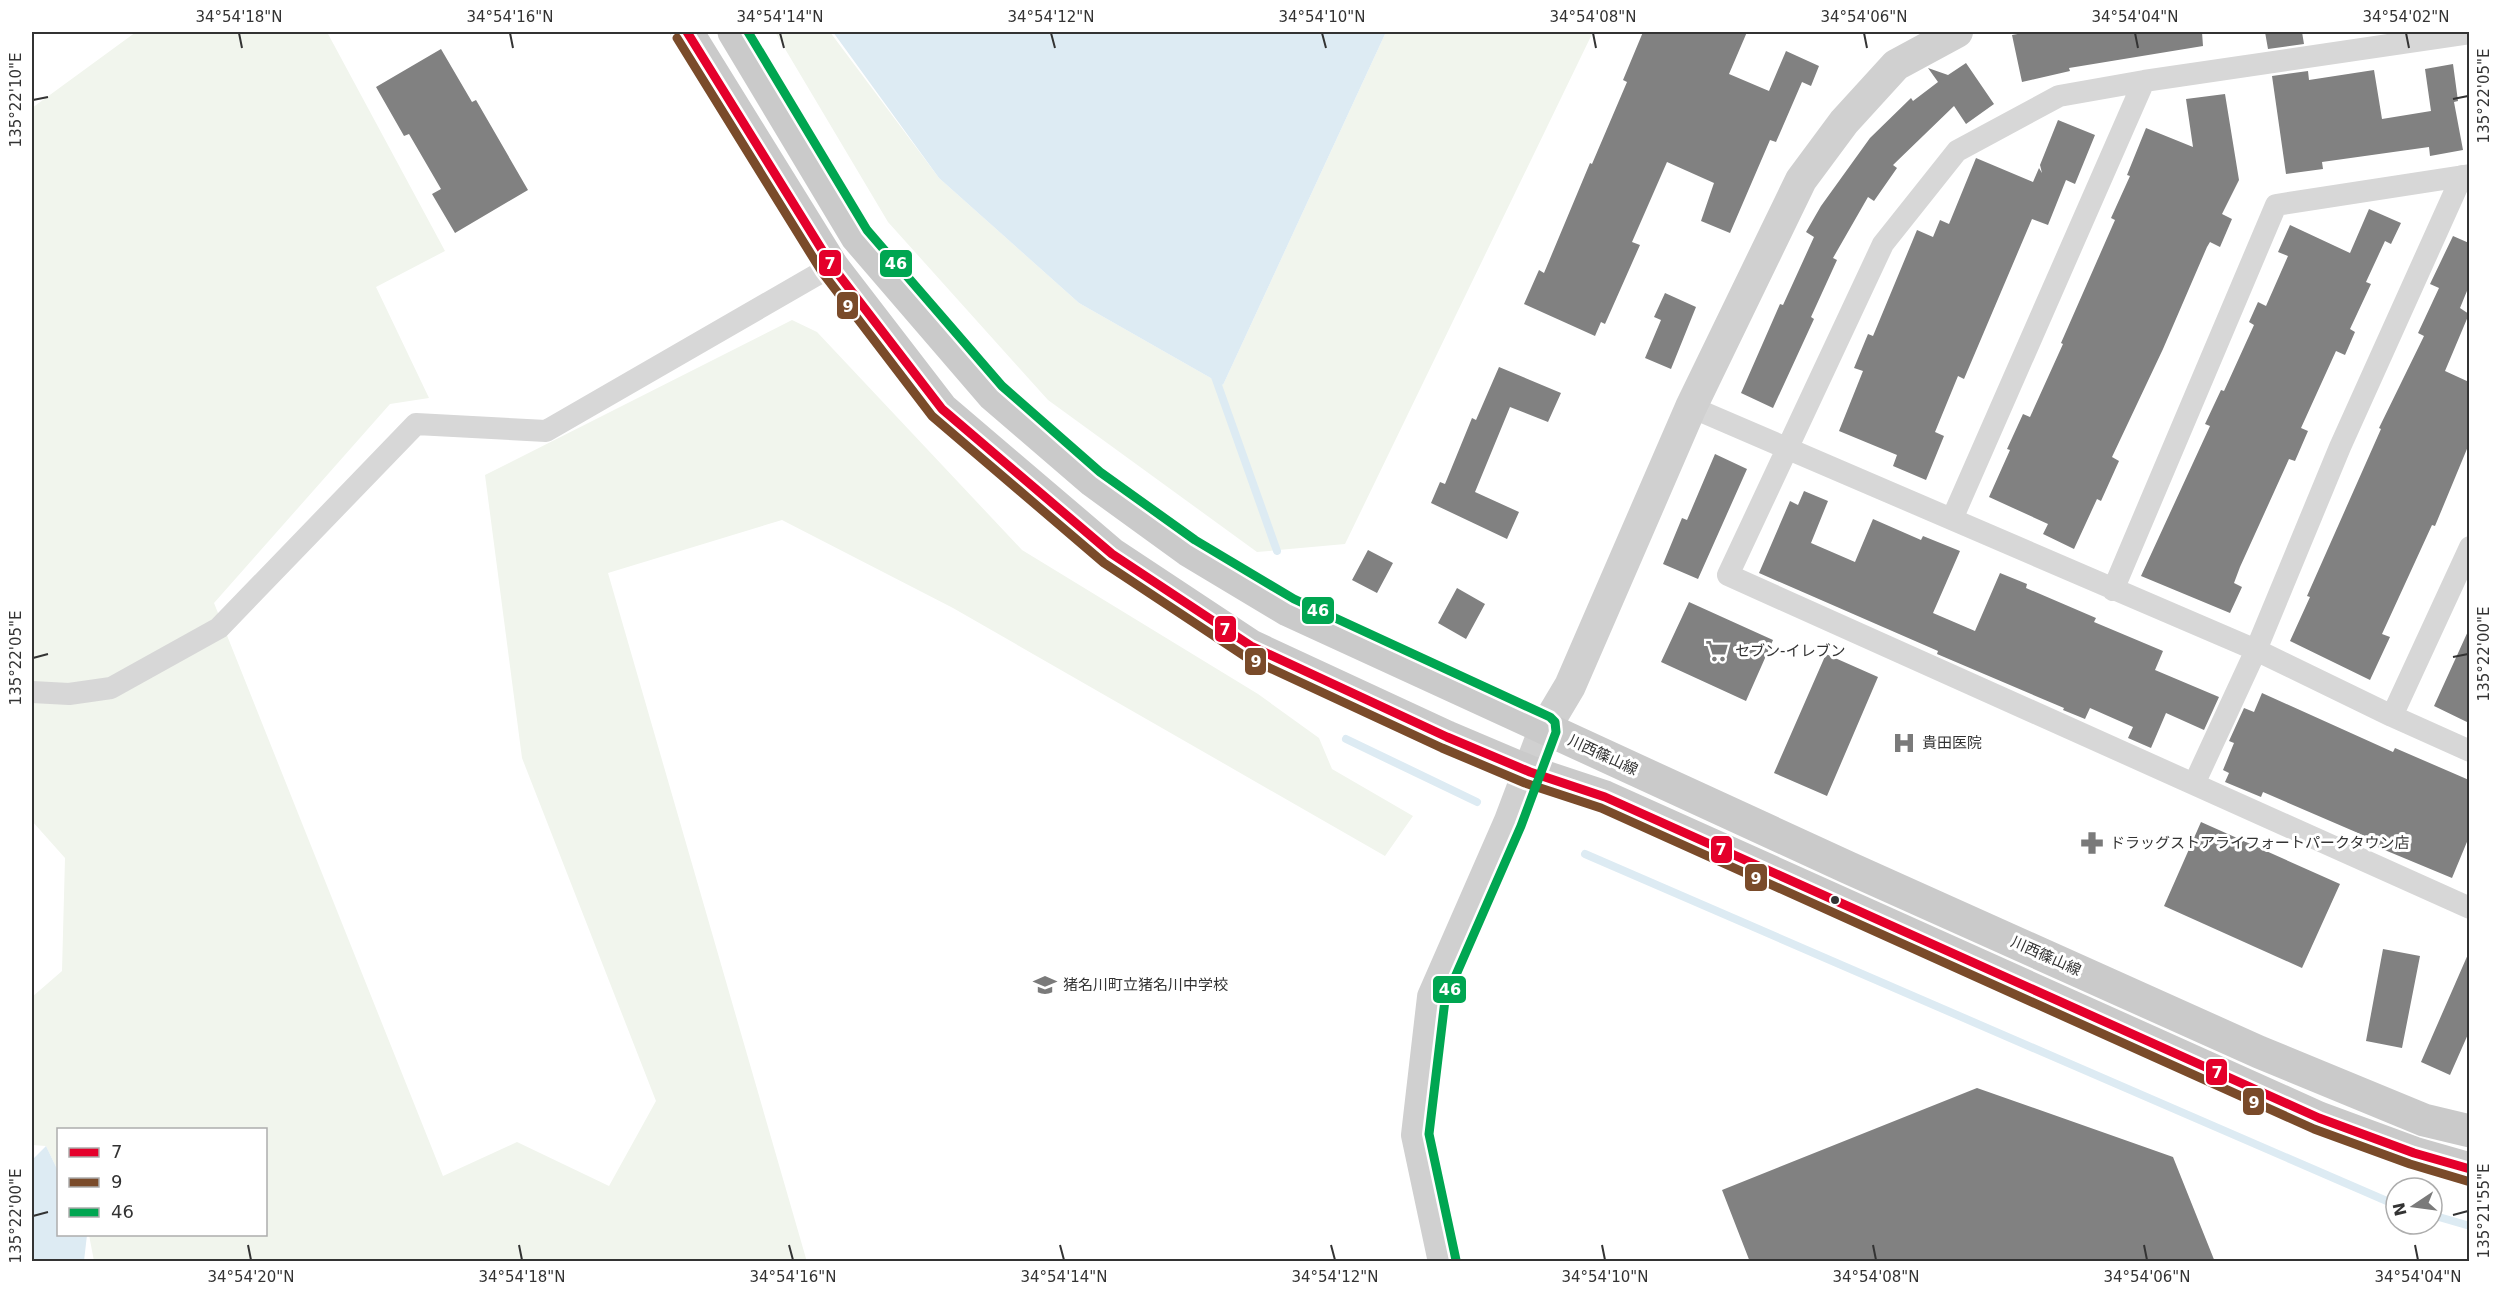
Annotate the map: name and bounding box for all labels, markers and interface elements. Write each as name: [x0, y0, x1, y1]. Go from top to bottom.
text: 34°54'18"N: [195, 8, 283, 26]
text: 34°54'16"N: [466, 8, 554, 26]
text: 34°54'14"N: [736, 8, 824, 26]
text: 34°54'12"N: [1007, 8, 1095, 26]
text: 34°54'10"N: [1278, 8, 1366, 26]
text: 34°54'08"N: [1549, 8, 1637, 26]
text: 34°54'06"N: [1820, 8, 1908, 26]
text: 34°54'04"N: [2091, 8, 2179, 26]
text: 34°54'02"N: [2362, 8, 2450, 26]
text: 135°22'05"E: [2475, 49, 2493, 143]
text: 135°22'10"E: [7, 53, 25, 147]
line badge: 7: [818, 249, 842, 277]
line badge: 46: [879, 249, 913, 278]
text: 7: [824, 254, 836, 273]
text: 46: [885, 254, 907, 273]
line badge: 9: [836, 291, 859, 320]
text: 9: [842, 297, 854, 316]
line badge: 46: [1301, 596, 1335, 625]
text: 46: [1307, 601, 1329, 620]
text: 135°22'00"E: [2475, 607, 2493, 701]
text: 135°22'05"E: [7, 611, 25, 705]
line badge: 7: [1214, 615, 1237, 643]
text: 7: [1219, 620, 1231, 639]
supermarket icon: セブン-イレブン: [1704, 638, 1730, 664]
place label: セブン-イレブン: [1735, 642, 1845, 660]
line badge: 9: [1244, 647, 1267, 676]
text: 9: [1250, 652, 1262, 671]
hospital icon: 貴田医院: [1891, 730, 1917, 756]
street label: 川西篠山線: [1565, 731, 1641, 779]
place label: 貴田医院: [1922, 734, 1982, 752]
pharmacy icon: ドラッグストアライフォートパークタウン店: [2079, 830, 2105, 856]
place label: ドラッグストアライフォートパークタウン店: [2110, 834, 2409, 852]
line badge: 7: [1710, 835, 1733, 864]
text: 7: [1715, 840, 1727, 859]
line badge: 9: [1744, 863, 1768, 892]
text: 9: [1750, 869, 1762, 888]
unlabelled marker: [1829, 894, 1841, 906]
street label: 川西篠山線: [2008, 933, 2084, 979]
school or university icon: 猪名川町立猪名川中学校: [1032, 972, 1058, 998]
line badge: 46: [1432, 975, 1467, 1004]
place label: 猪名川町立猪名川中学校: [1063, 976, 1228, 994]
text: 46: [1439, 980, 1461, 999]
line badge: 7: [2205, 1058, 2228, 1086]
text: 7: [2211, 1063, 2223, 1082]
line badge: 9: [2242, 1087, 2265, 1116]
text: 9: [2248, 1093, 2260, 1112]
legend: [57, 1128, 267, 1236]
text: 7: [111, 1141, 122, 1162]
text: 135°21'55"E: [2475, 1164, 2493, 1258]
text: 135°22'00"E: [7, 1169, 25, 1263]
text: 9: [111, 1171, 122, 1192]
north arrow: [2384, 1176, 2444, 1236]
text: 46: [111, 1201, 134, 1222]
text: N: [2389, 1201, 2411, 1218]
text: 34°54'20"N: [207, 1268, 295, 1286]
text: 34°54'18"N: [478, 1268, 566, 1286]
text: 34°54'16"N: [749, 1268, 837, 1286]
text: 34°54'14"N: [1020, 1268, 1108, 1286]
text: 34°54'12"N: [1291, 1268, 1379, 1286]
text: 34°54'10"N: [1561, 1268, 1649, 1286]
text: 34°54'08"N: [1832, 1268, 1920, 1286]
text: 34°54'06"N: [2103, 1268, 2191, 1286]
text: 34°54'04"N: [2374, 1268, 2462, 1286]

